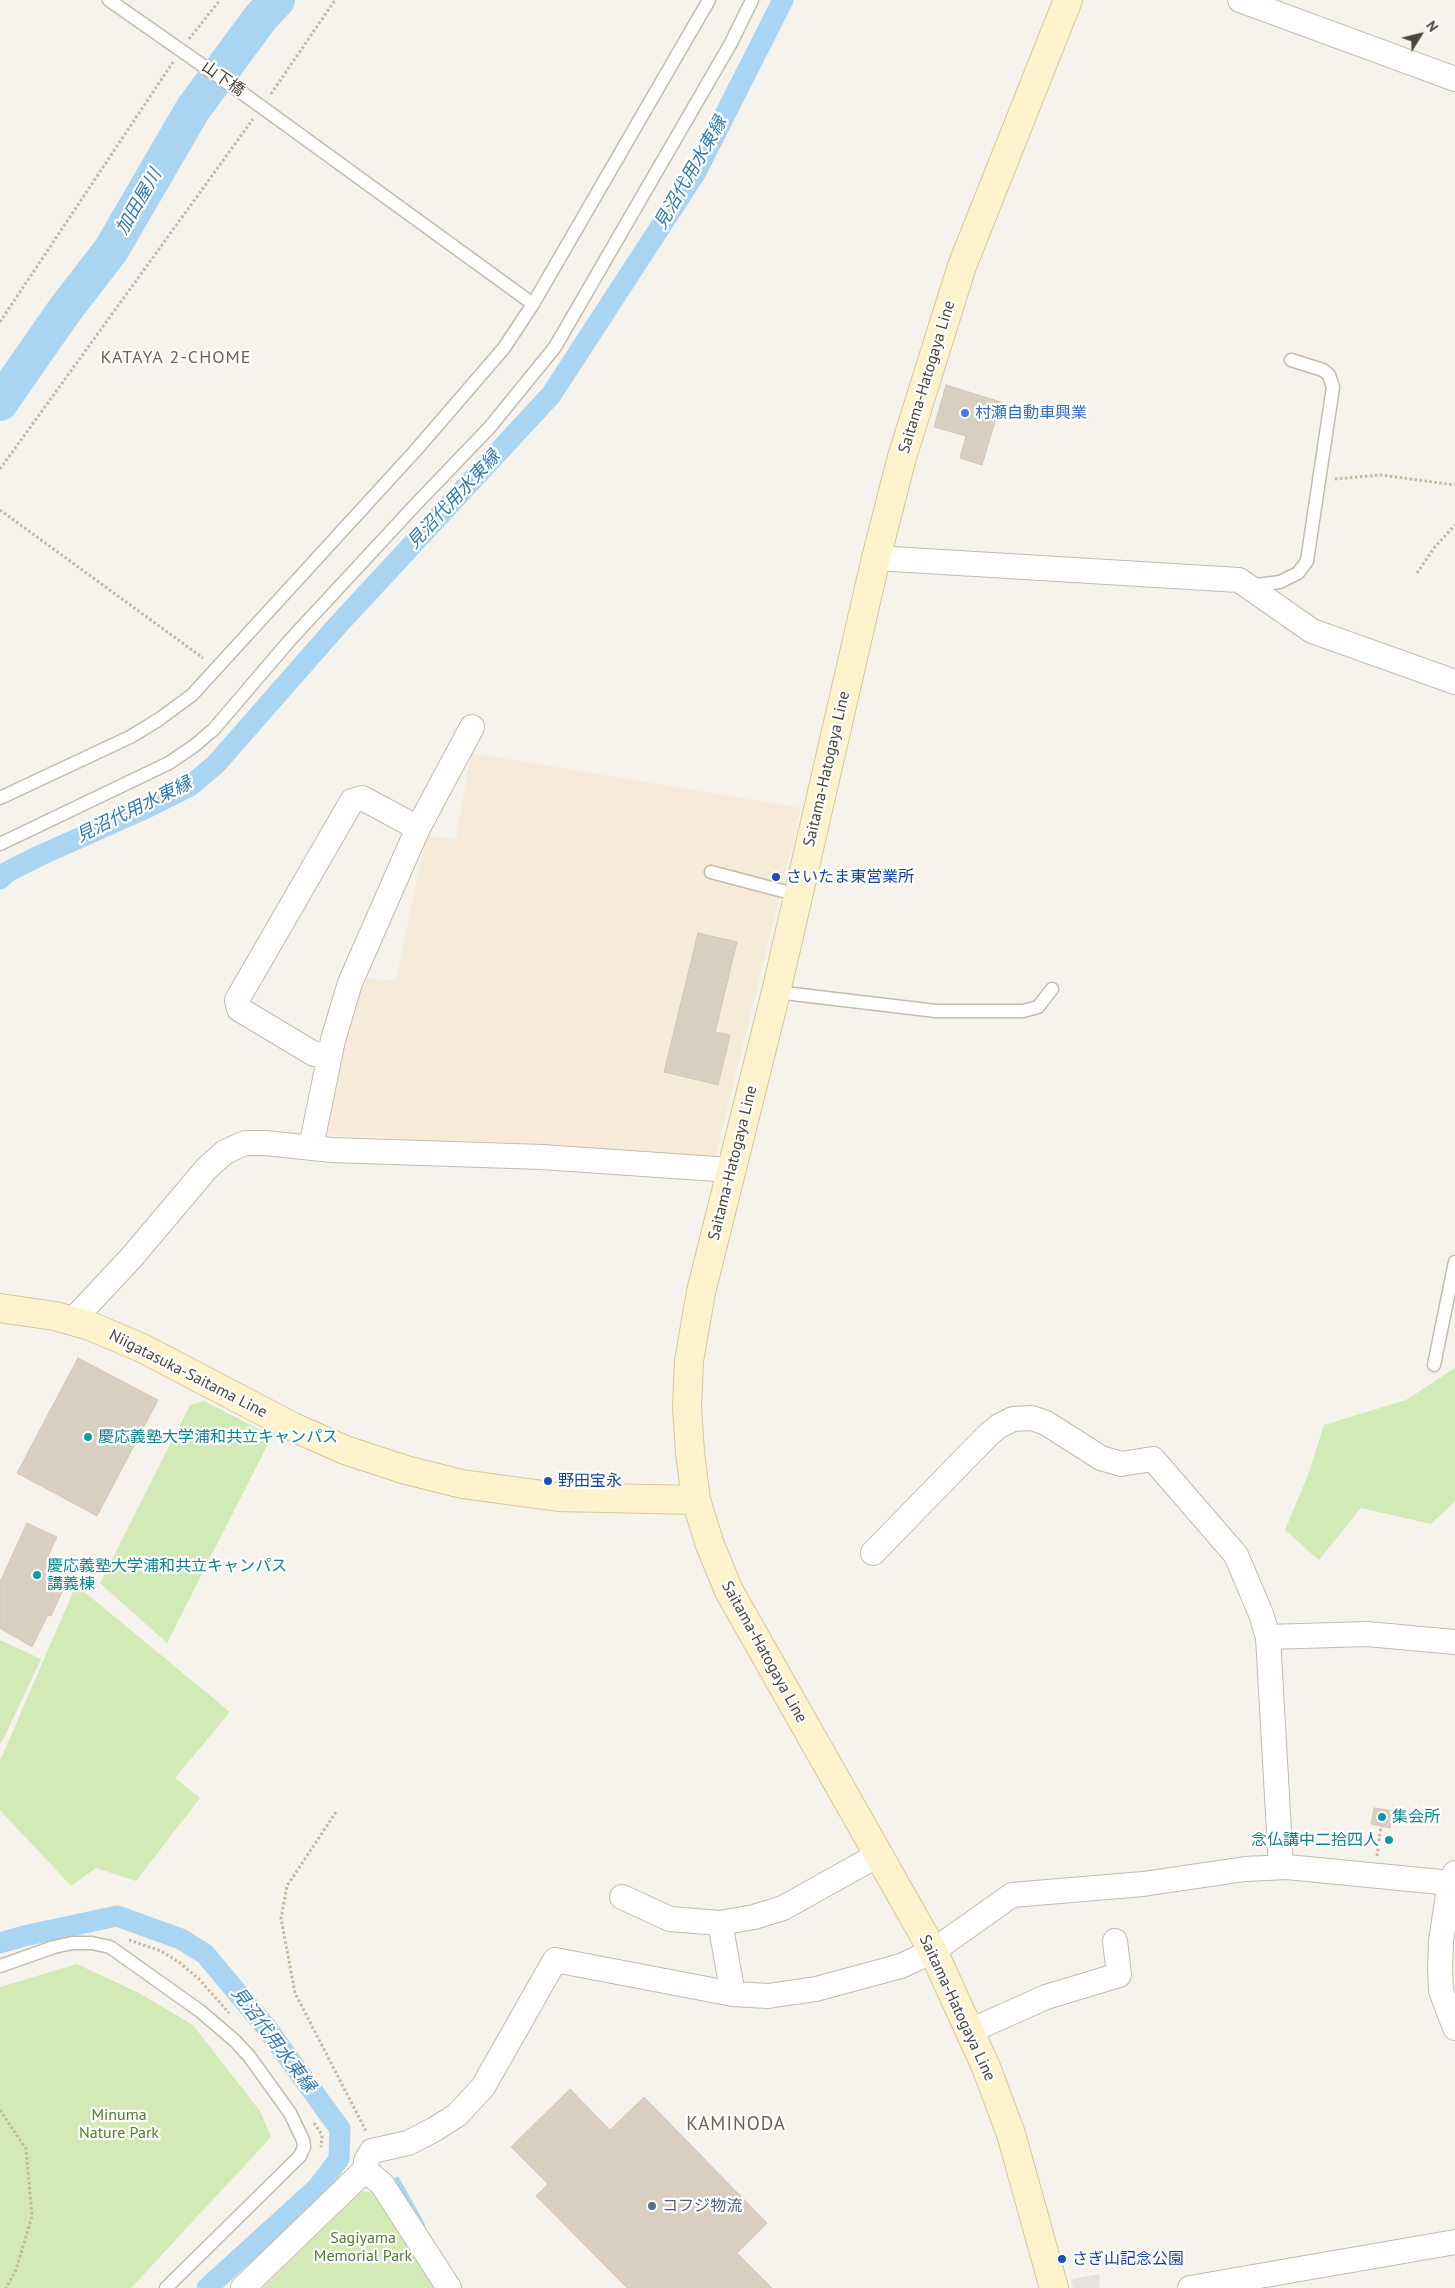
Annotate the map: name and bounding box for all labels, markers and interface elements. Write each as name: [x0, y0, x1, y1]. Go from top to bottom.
north arrow: [1395, 10, 1445, 60]
text: N: [1422, 17, 1442, 35]
street label: 山下橋: [198, 57, 248, 101]
water label: 見沼代用水東縁: [650, 113, 732, 233]
water label: 加田屋川: [112, 165, 166, 239]
street label: Saitama-Hatogaya Line: [895, 298, 959, 456]
district label: KATAYA 2-CHOME: [99, 347, 253, 369]
place label: 村瀬自動車興業: [975, 403, 1087, 423]
marker: 村瀬自動車興業: [959, 407, 971, 419]
water label: 見沼代用水東縁: [403, 447, 505, 553]
street label: Saitama-Hatogaya Line: [800, 689, 854, 849]
water label: 見沼代用水東縁: [73, 773, 195, 847]
place label: さいたま東営業所: [786, 867, 914, 887]
marker: さいたま東営業所: [770, 871, 782, 883]
street label: Saitama-Hatogaya Line: [704, 1084, 762, 1242]
street label: Niigatasuka-Saitama Line: [106, 1326, 270, 1422]
place label: 慶応義塾大学浦和共立キャンパス: [98, 1427, 338, 1447]
marker: 慶応義塾大学浦和共立キャンパス: [82, 1431, 94, 1443]
place label: 野田宝永: [558, 1471, 622, 1491]
marker: 野田宝永: [542, 1475, 554, 1487]
place label: 慶応義塾大学浦和共立キャンパス 講義棟: [47, 1556, 287, 1594]
marker: 慶応義塾大学浦和共立キャンパス 講義棟: [31, 1569, 43, 1581]
street label: Saitama-Hatogaya Line: [717, 1578, 811, 1726]
place label: 集会所: [1392, 1807, 1440, 1827]
marker: 集会所: [1376, 1811, 1388, 1823]
place label: 念仏講中二拾四人: [1251, 1830, 1379, 1850]
marker: 念仏講中二拾四人: [1383, 1834, 1395, 1846]
street label: Saitama-Hatogaya Line: [915, 1932, 999, 2084]
water label: 見沼代用水東縁: [226, 1983, 320, 2097]
park label: Minuma Nature Park: [79, 2105, 159, 2143]
district label: KAMINODA: [685, 2114, 787, 2136]
place label: コフジ物流: [662, 2196, 742, 2216]
marker: コフジ物流: [646, 2200, 658, 2212]
park label: Sagiyama Memorial Park: [314, 2228, 412, 2266]
place label: さぎ山記念公園: [1072, 2249, 1184, 2269]
marker: さぎ山記念公園: [1056, 2253, 1068, 2265]

